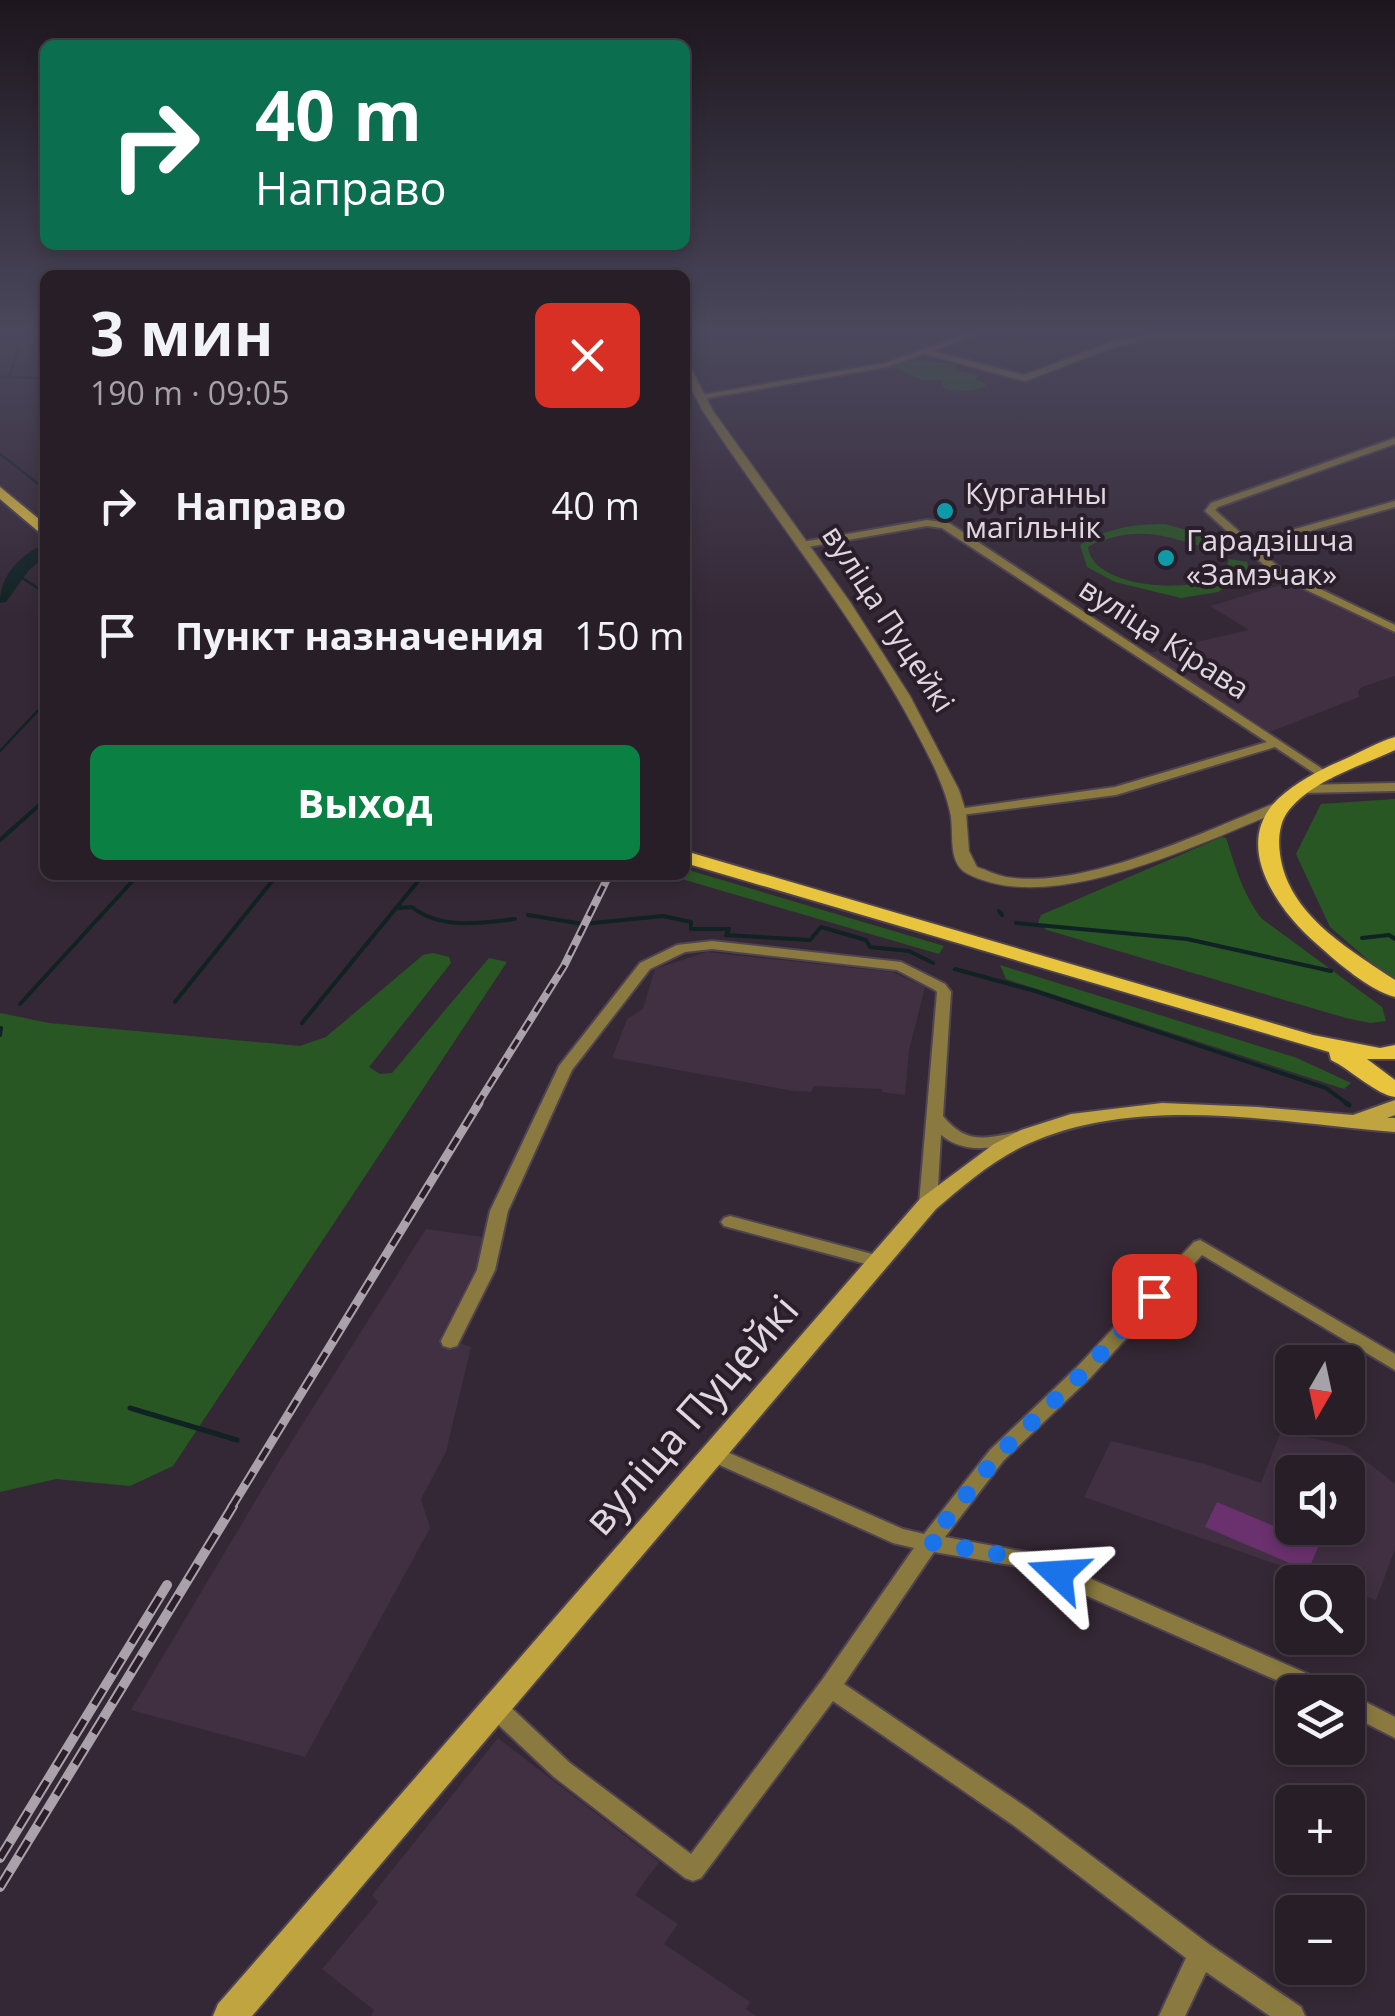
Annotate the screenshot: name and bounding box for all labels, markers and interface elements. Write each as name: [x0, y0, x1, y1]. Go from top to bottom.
text: 40 m: [255, 66, 422, 162]
icon: right: [90, 80, 220, 210]
text: Направо: [255, 157, 447, 218]
text: 3 мин: [90, 292, 274, 374]
button: close: [535, 303, 640, 408]
text: 190 m · 09:05: [90, 371, 289, 414]
place label: Курганны магільнік: [965, 472, 1107, 547]
icon: right: [90, 478, 145, 533]
text: Направо: [175, 479, 346, 531]
text: 40 m: [551, 479, 640, 531]
marker: Курганны магільнік: [934, 500, 956, 522]
street label: вуліца Пуцейкі: [814, 517, 965, 719]
place label: Гарадзішча «Замэчак»: [1186, 519, 1354, 594]
marker: Гарадзішча «Замэчак»: [1155, 547, 1177, 569]
street label: вуліца Кірава: [1072, 567, 1258, 708]
icon: arrive: [90, 608, 145, 663]
text: Пункт назначения: [175, 609, 544, 661]
text: 150 m: [574, 609, 685, 661]
button: Выход: [90, 745, 640, 860]
pin: [1112, 1254, 1197, 1339]
icon: arrive: [1127, 1269, 1182, 1324]
street label: вуліца Пуцейкі: [570, 1282, 810, 1546]
north arrow: [1275, 1345, 1365, 1435]
map controls: [1275, 1345, 1365, 1985]
button: sound: [1275, 1455, 1365, 1545]
position arrow: [1006, 1522, 1110, 1626]
button: search: [1275, 1565, 1365, 1655]
button: layers: [1275, 1675, 1365, 1765]
button: +: [1275, 1785, 1365, 1875]
button: −: [1275, 1895, 1365, 1985]

